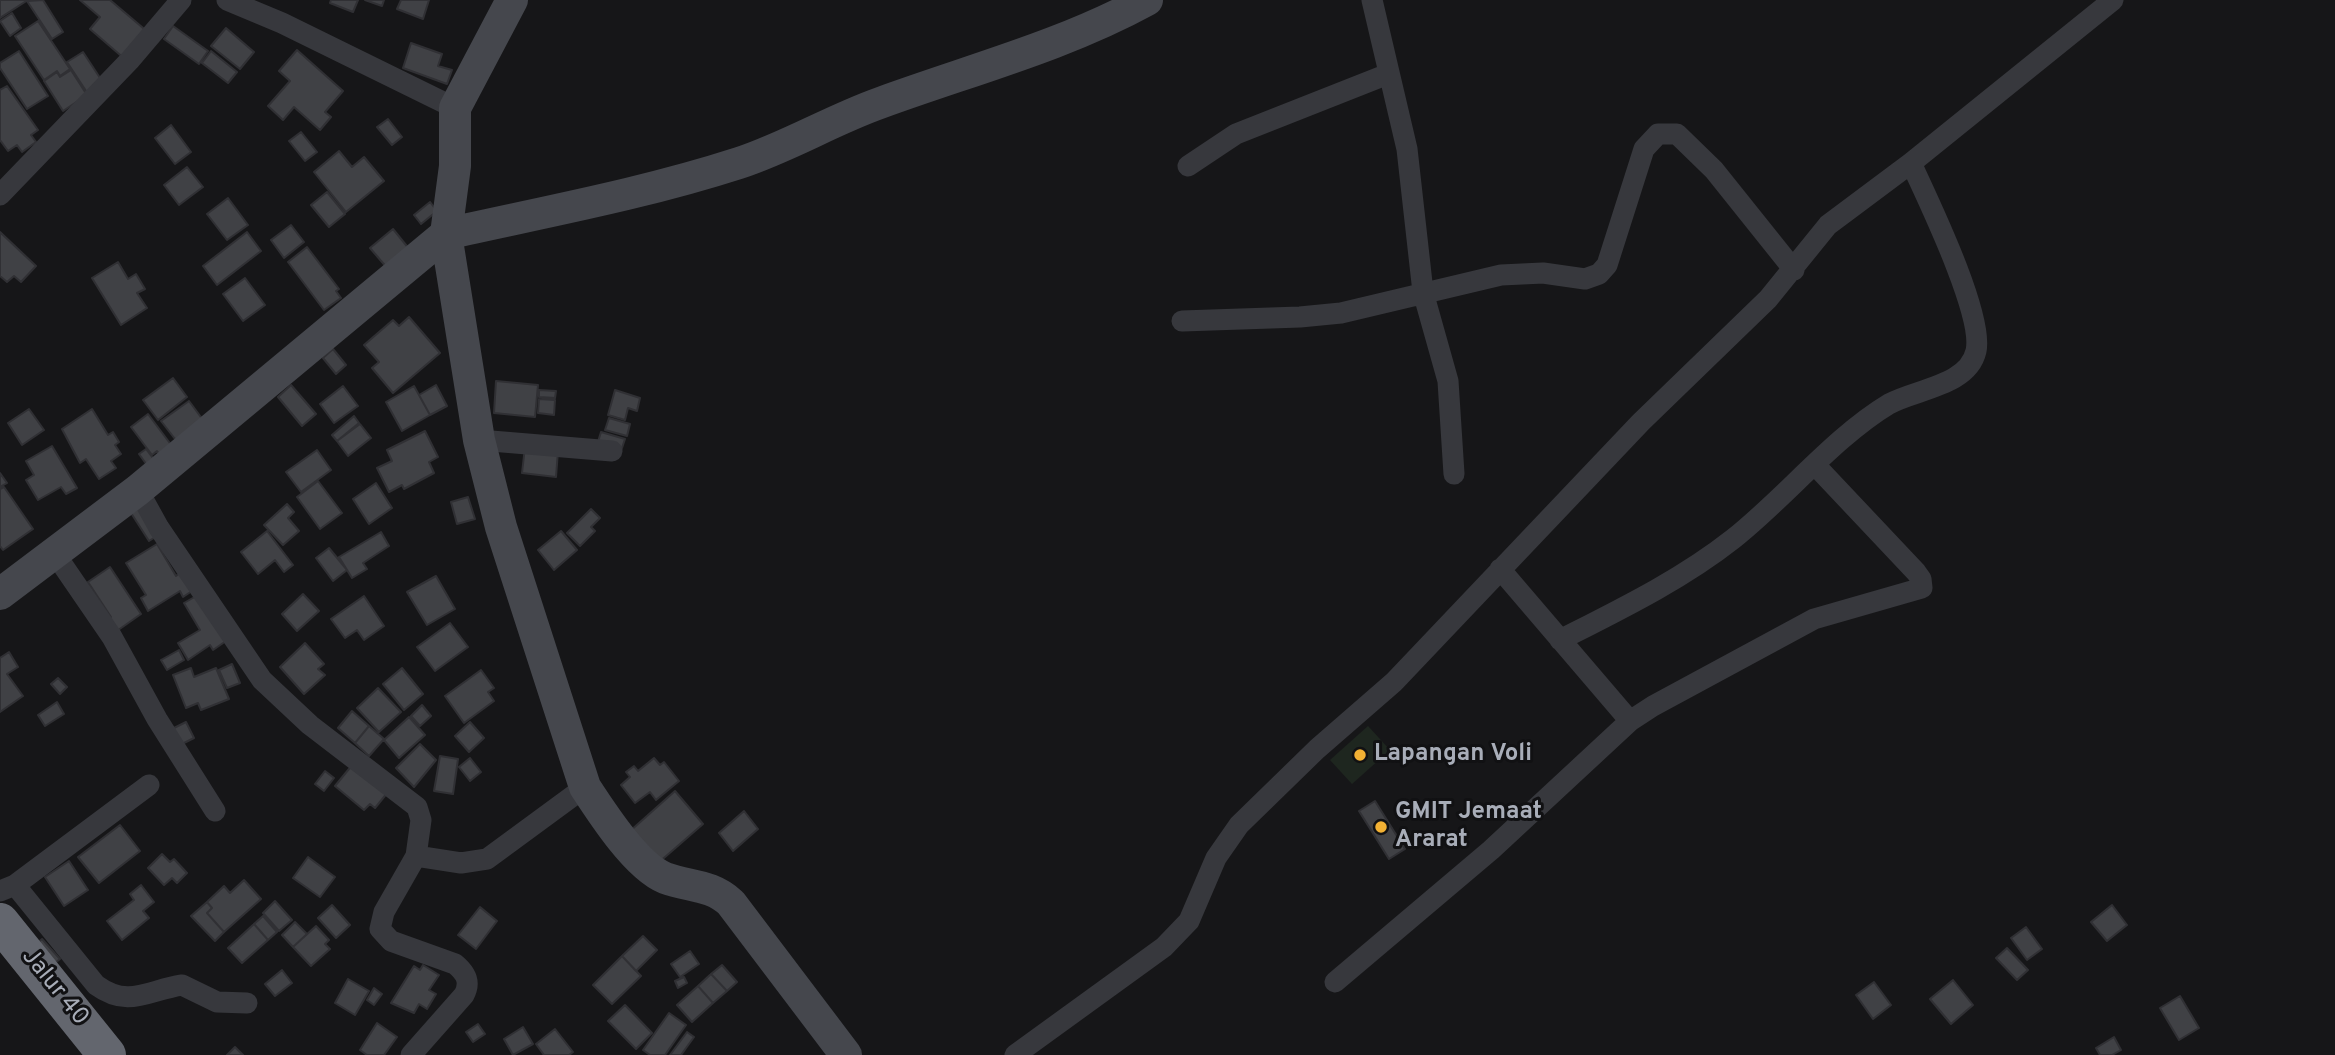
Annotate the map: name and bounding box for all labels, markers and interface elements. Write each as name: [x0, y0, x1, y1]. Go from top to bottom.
place label: Lapangan Voli: [1374, 741, 1532, 769]
marker: Lapangan Voli: [1352, 747, 1368, 763]
place label: GMIT Jemaat Ararat: [1395, 799, 1542, 855]
marker: GMIT Jemaat Ararat: [1373, 819, 1389, 835]
street label: Jalur 40: [14, 944, 94, 1032]

